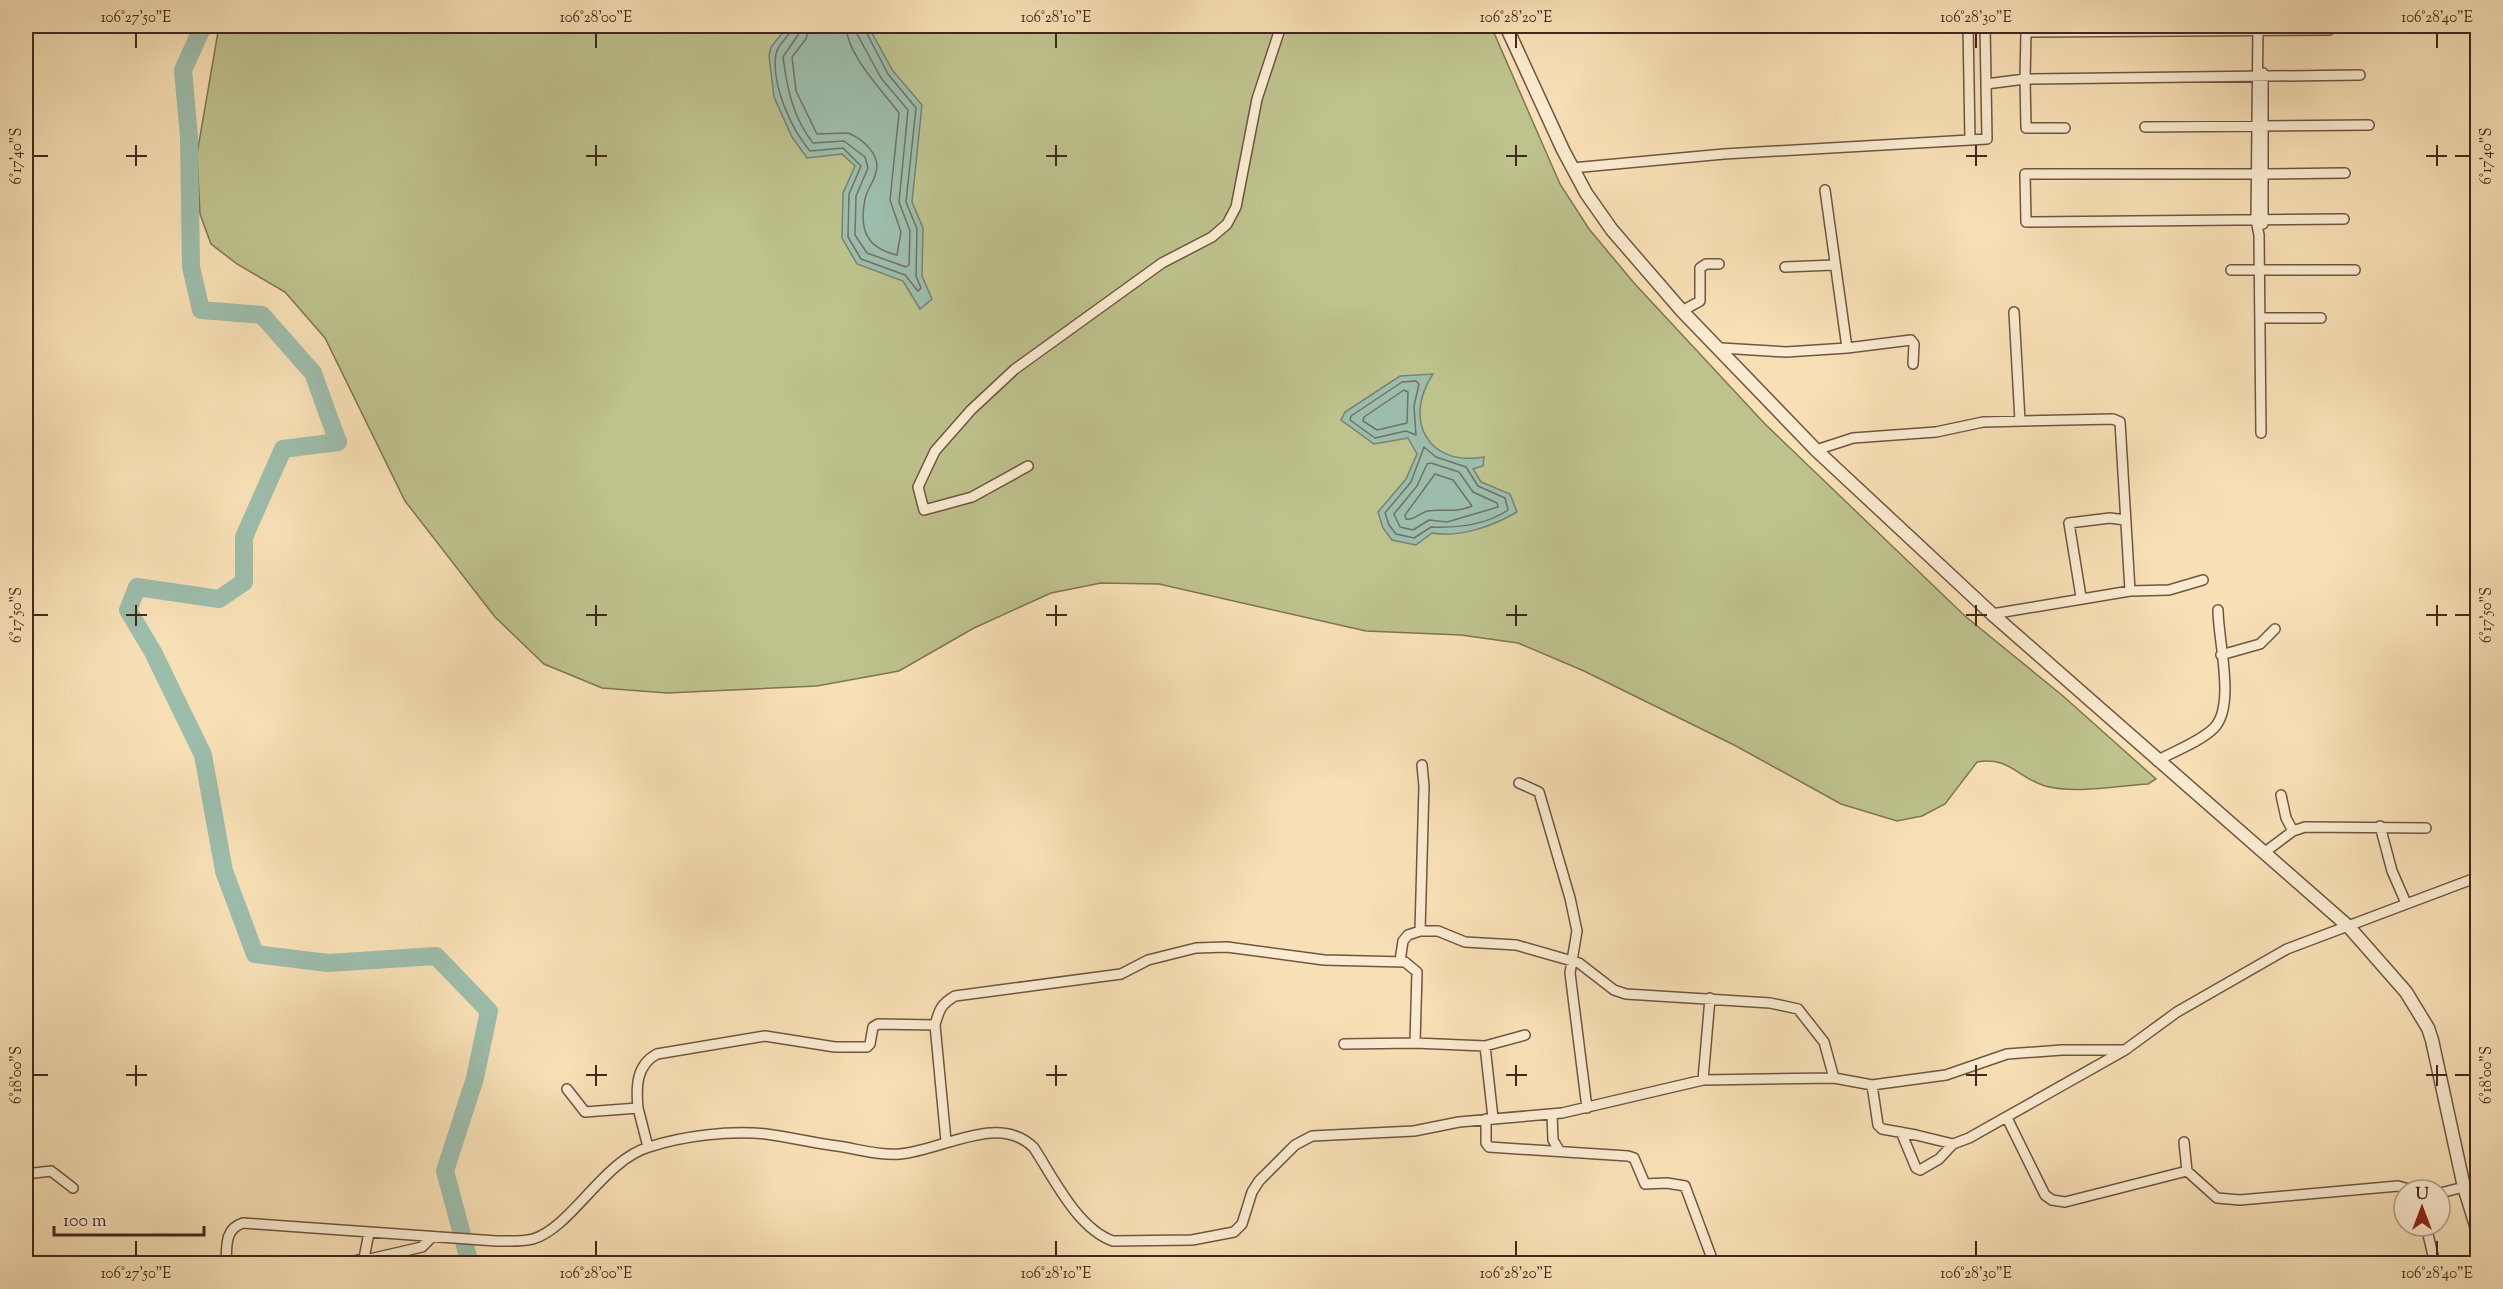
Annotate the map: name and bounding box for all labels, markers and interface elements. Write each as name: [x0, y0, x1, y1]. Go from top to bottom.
text: 106°27'50"E: [101, 8, 171, 29]
text: 106°28'00"E: [560, 8, 632, 29]
text: 106°28'10"E: [1021, 8, 1091, 29]
text: 106°28'20"E: [1480, 8, 1552, 29]
text: 106°28'30"E: [1940, 8, 2012, 29]
text: 106°28'40"E: [2401, 8, 2473, 29]
text: 6°17'40"S: [7, 128, 28, 184]
text: 6°17'40"S: [2477, 128, 2498, 184]
text: 6°17'50"S: [7, 587, 28, 643]
text: 6°17'50"S: [2477, 587, 2498, 643]
text: 6°18'00"S: [7, 1046, 28, 1104]
text: 6°18'00"S: [2477, 1046, 2498, 1104]
north arrow: [2392, 1178, 2452, 1238]
text: U: [2415, 1184, 2429, 1207]
scale bar: [54, 1199, 204, 1237]
text: 100 m: [63, 1209, 107, 1235]
text: 106°27'50"E: [101, 1264, 171, 1285]
text: 106°28'00"E: [560, 1264, 632, 1285]
text: 106°28'10"E: [1021, 1264, 1091, 1285]
text: 106°28'20"E: [1480, 1264, 1552, 1285]
text: 106°28'30"E: [1940, 1264, 2012, 1285]
text: 106°28'40"E: [2401, 1264, 2473, 1285]

